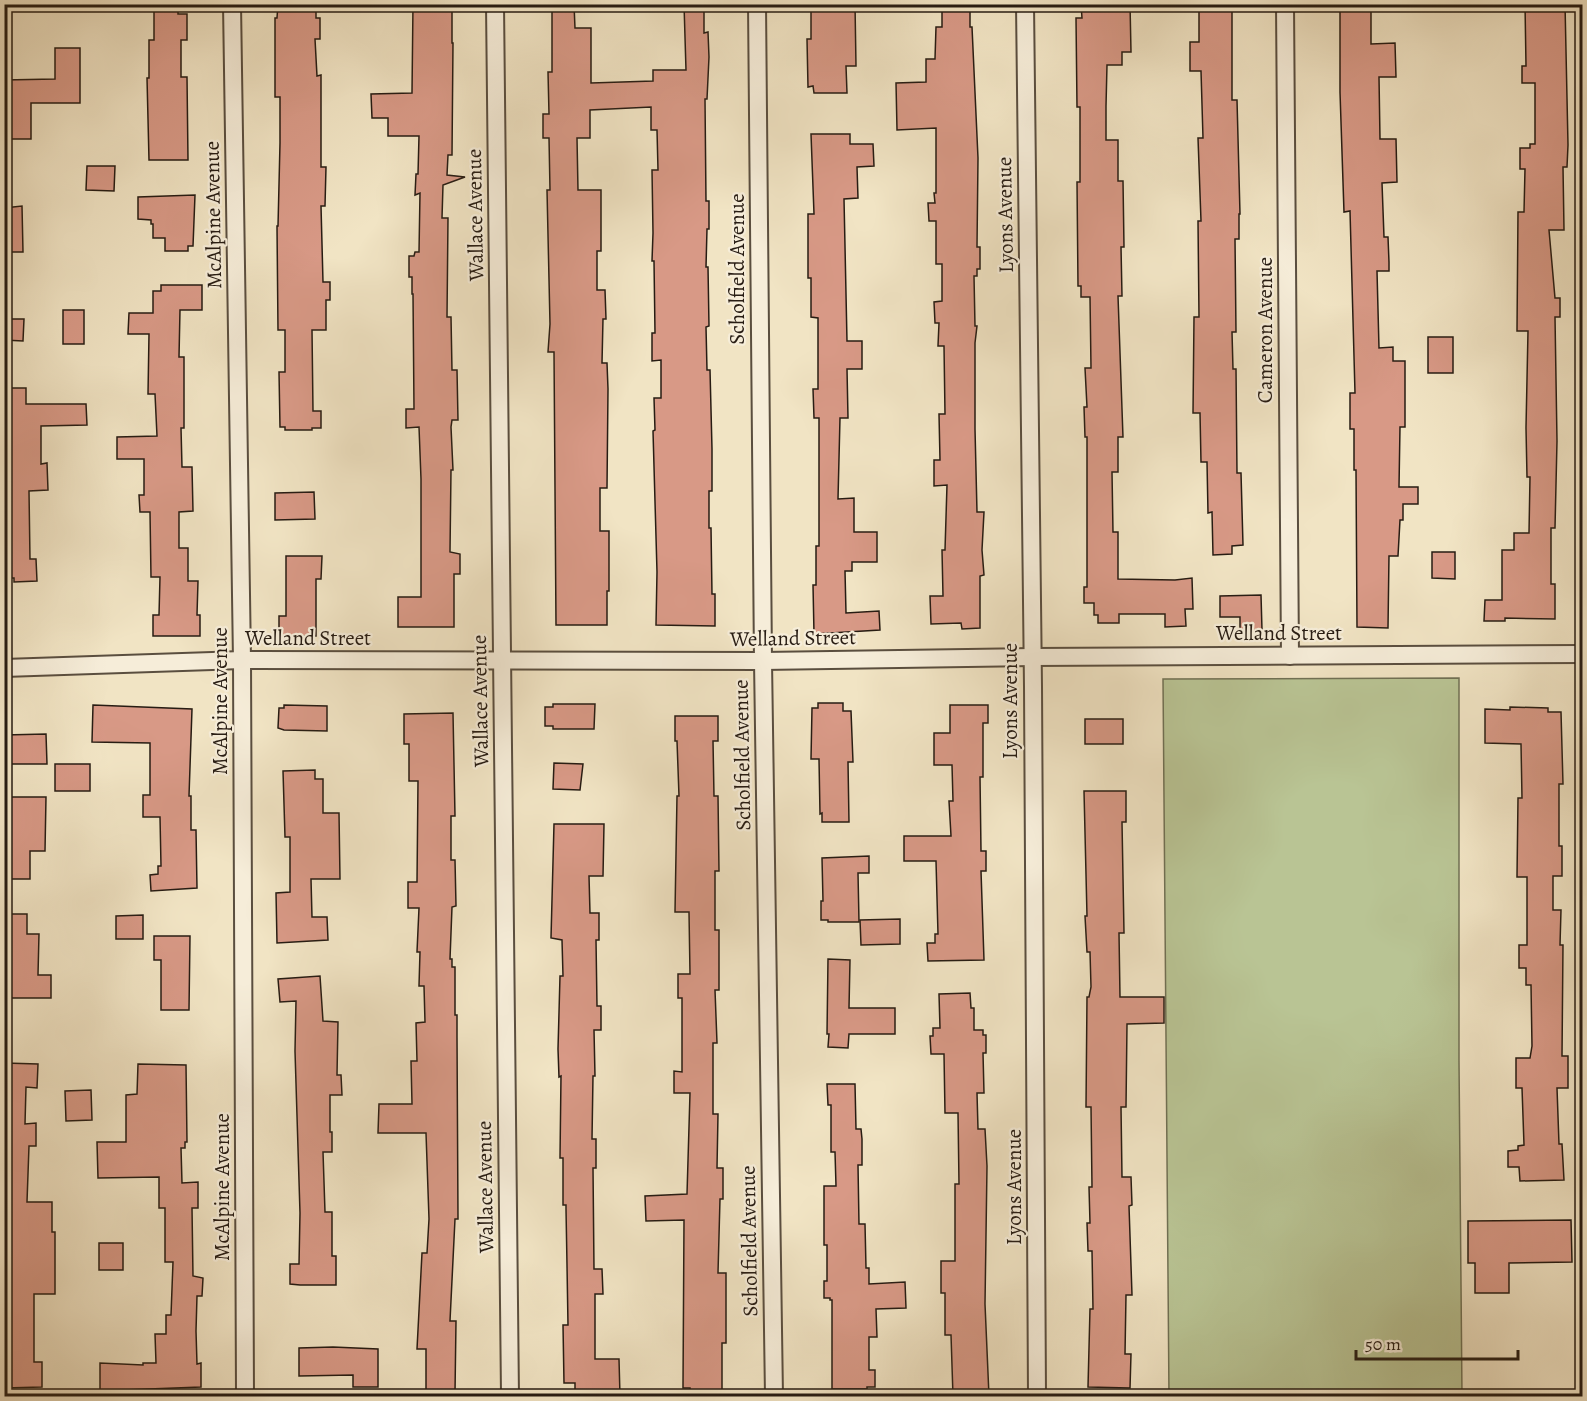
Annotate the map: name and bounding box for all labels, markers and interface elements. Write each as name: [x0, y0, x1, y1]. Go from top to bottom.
street label: McAlpine Avenue: [198, 141, 228, 289]
street label: Wallace Avenue: [460, 149, 490, 282]
street label: Lyons Avenue: [990, 157, 1020, 273]
street label: Scholfield Avenue: [723, 193, 751, 345]
street label: Cameron Avenue: [1251, 257, 1279, 403]
street label: Welland Street: [1215, 619, 1342, 647]
street label: Welland Street: [729, 623, 856, 653]
street label: Welland Street: [244, 624, 371, 652]
street label: McAlpine Avenue: [206, 627, 234, 775]
street label: Wallace Avenue: [465, 635, 495, 768]
street label: Lyons Avenue: [996, 643, 1024, 759]
street label: Scholfield Avenue: [727, 679, 757, 831]
street label: McAlpine Avenue: [208, 1113, 236, 1261]
street label: Wallace Avenue: [470, 1121, 500, 1254]
street label: Lyons Avenue: [1000, 1129, 1028, 1245]
street label: Scholfield Avenue: [734, 1165, 764, 1317]
scale bar: [1356, 1323, 1518, 1361]
text: 50 m: [1365, 1332, 1401, 1356]

